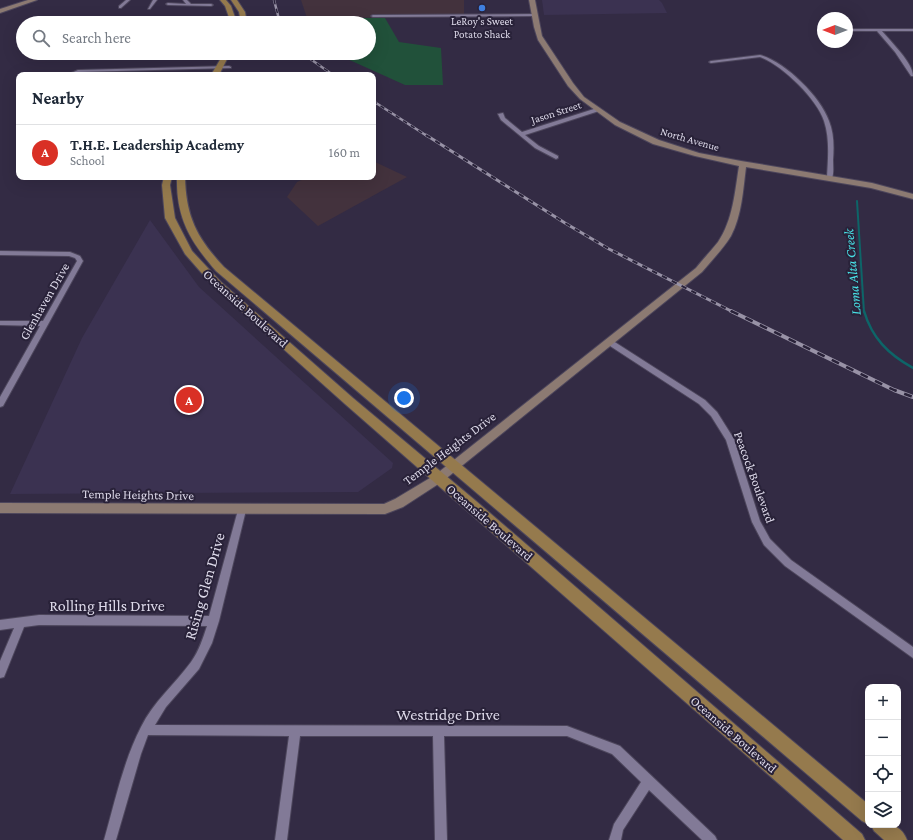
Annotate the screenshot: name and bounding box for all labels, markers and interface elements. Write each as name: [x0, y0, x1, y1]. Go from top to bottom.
marker: LeRoy's Sweet Potato Shack: [477, 3, 487, 13]
north arrow: [817, 12, 853, 48]
place label: LeRoy's Sweet Potato Shack: [451, 15, 513, 40]
search box: [16, 16, 376, 60]
icon: search: [30, 27, 52, 49]
text: Search here: [62, 30, 131, 46]
text: Nearby: [32, 89, 84, 108]
street label: Jason Street: [529, 98, 583, 127]
street label: North Avenue: [659, 125, 721, 153]
text: T.H.E. Leadership Academy: [70, 137, 244, 153]
text: A: [41, 145, 49, 160]
text: 160 m: [329, 145, 360, 160]
text: School: [70, 153, 105, 168]
water label: Loma Alta Creek: [840, 227, 864, 316]
street label: Glenhaven Drive: [16, 260, 73, 342]
street label: Oceanside Boulevard: [200, 266, 291, 350]
pin: A: [176, 385, 202, 415]
your location: [394, 388, 414, 408]
street label: Temple Heights Drive: [400, 409, 499, 488]
street label: Peacock Boulevard: [731, 429, 778, 525]
street label: Oceanside Boulevard: [444, 481, 536, 564]
street label: Temple Heights Drive: [82, 486, 194, 503]
street label: Rising Glen Drive: [181, 531, 229, 642]
street label: Rolling Hills Drive: [49, 597, 165, 615]
map controls: [865, 684, 901, 828]
button: +: [865, 684, 901, 720]
street label: Oceanside Boulevard: [688, 693, 780, 776]
street label: Westridge Drive: [396, 706, 500, 724]
button: −: [865, 720, 901, 756]
button: locate: [865, 756, 901, 792]
button: layers: [865, 792, 901, 828]

